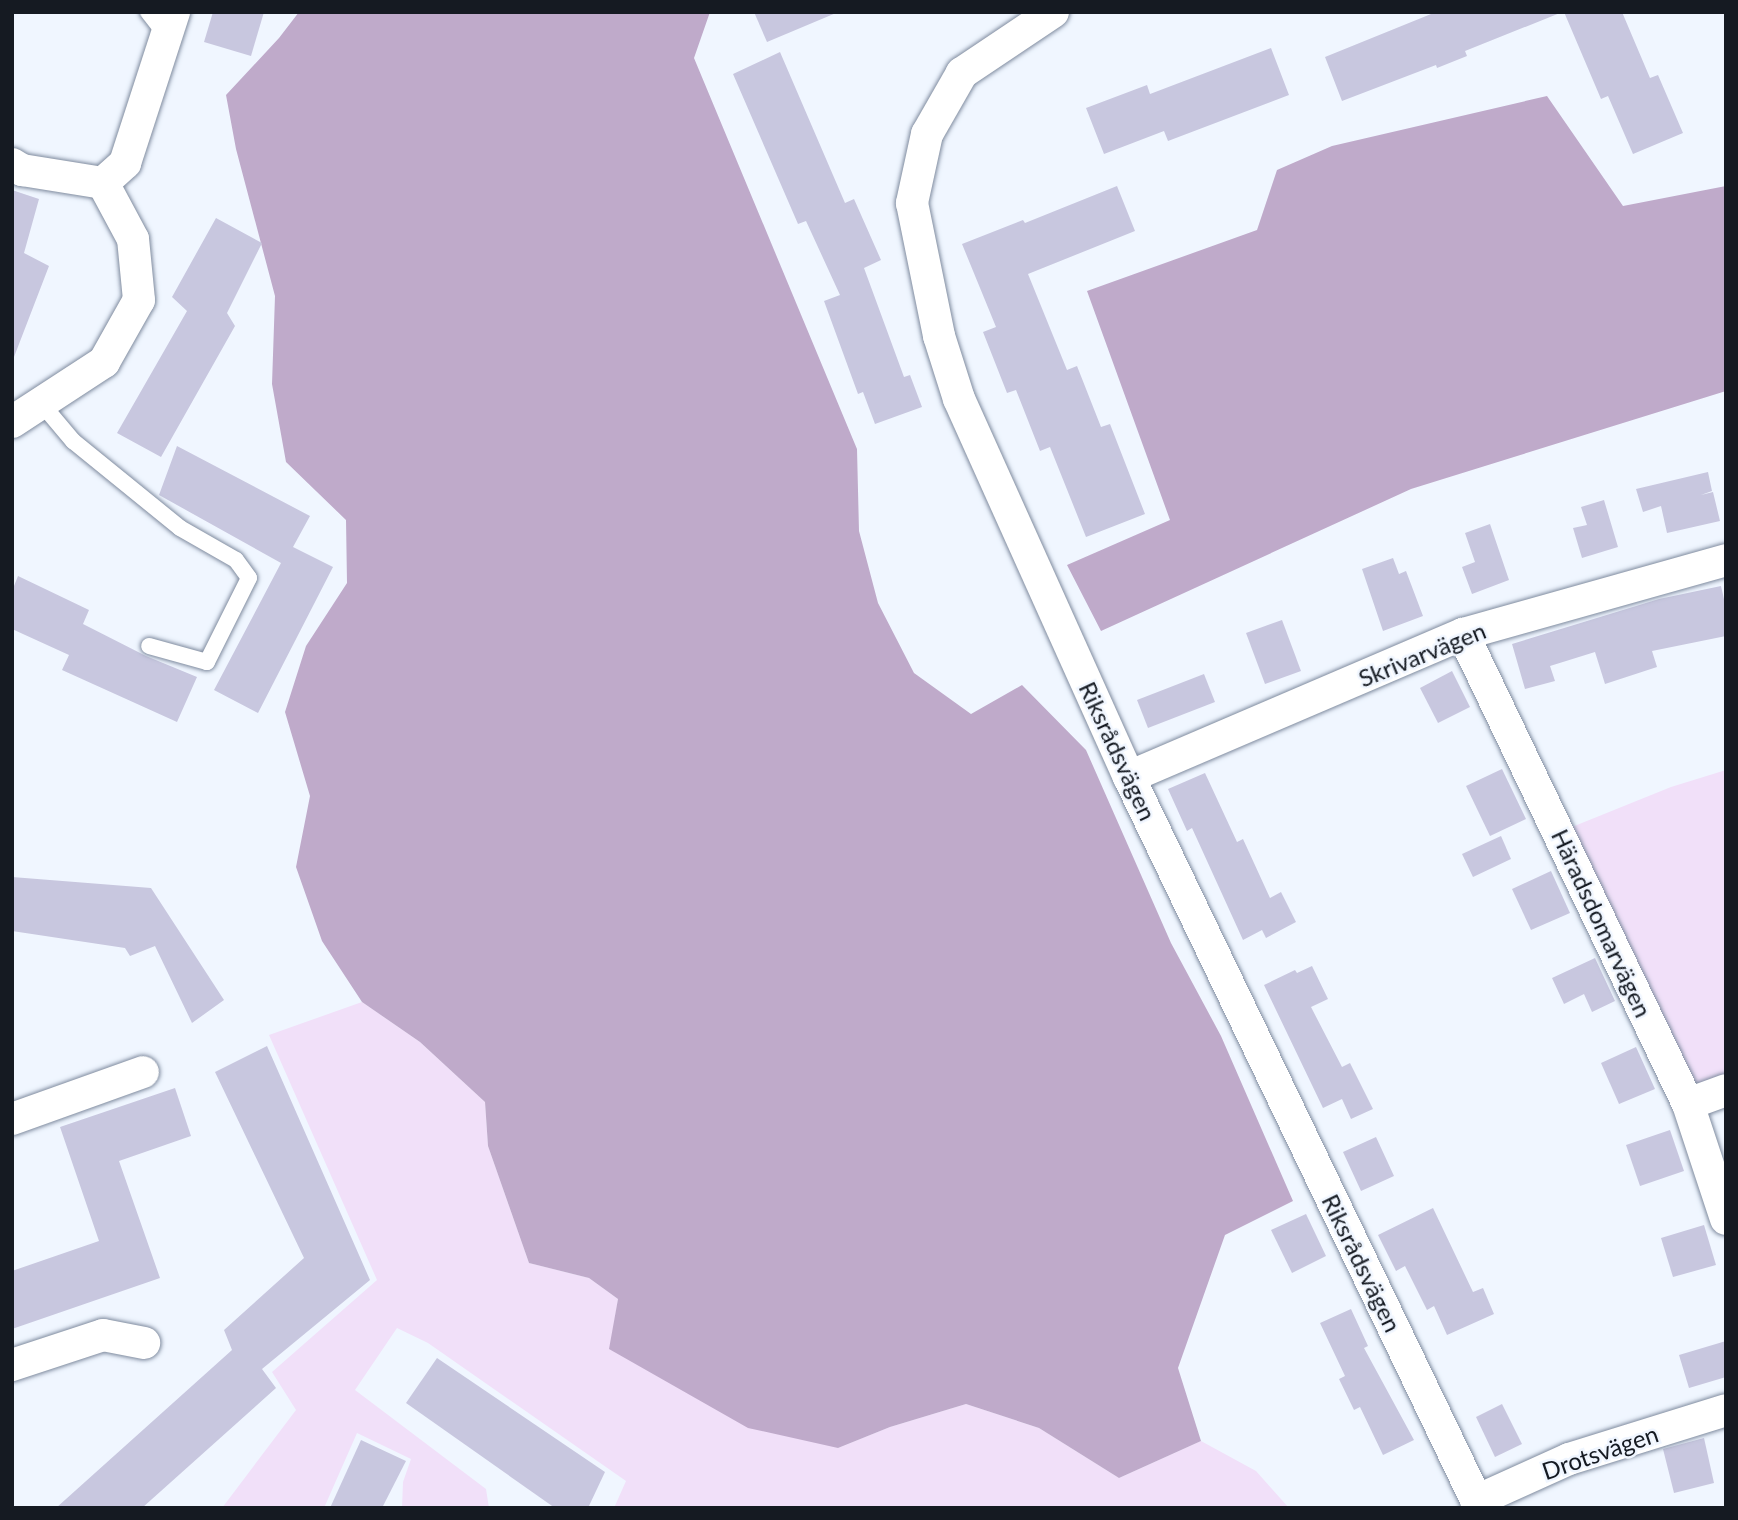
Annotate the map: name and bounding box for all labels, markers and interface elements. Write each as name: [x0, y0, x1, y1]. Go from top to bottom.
street label: Skrivarvägen: [1354, 615, 1490, 693]
street label: Riksrådsvägen: [1073, 677, 1163, 825]
street label: Häradsdomarvägen: [1546, 824, 1658, 1022]
street label: Riksrådsvägen: [1316, 1189, 1408, 1337]
street label: Drotsvägen: [1538, 1419, 1662, 1485]

